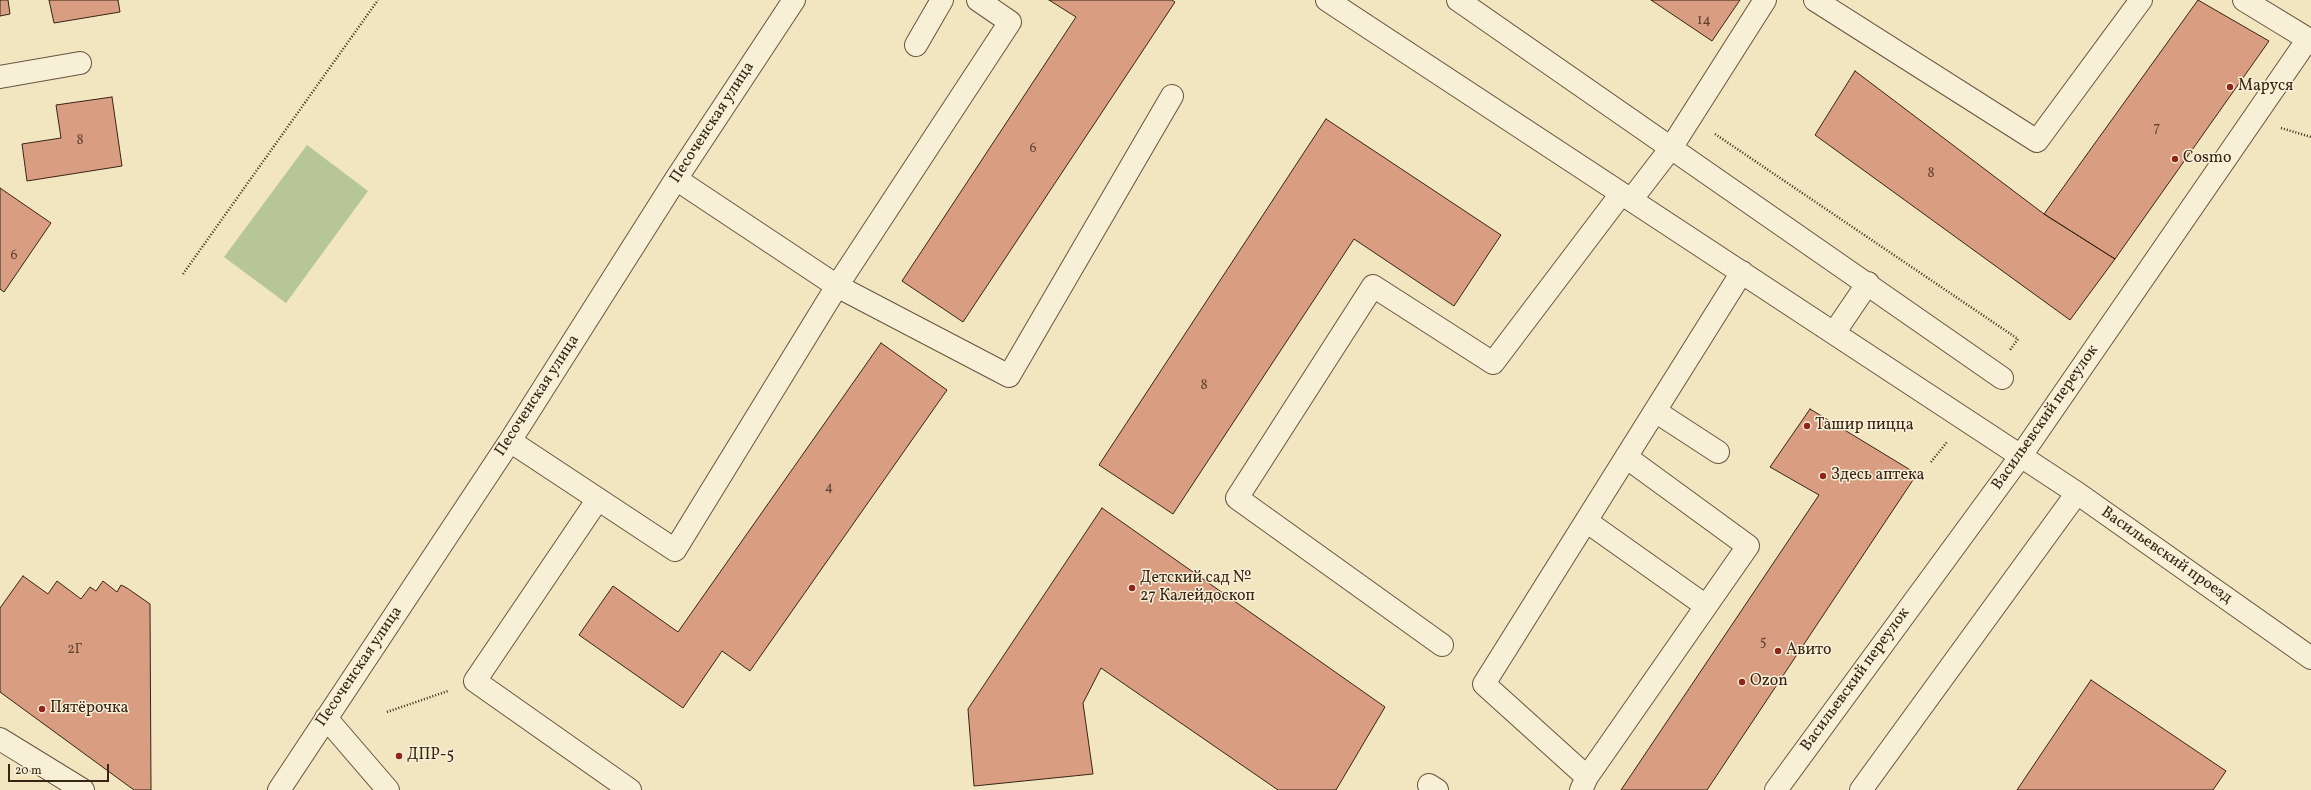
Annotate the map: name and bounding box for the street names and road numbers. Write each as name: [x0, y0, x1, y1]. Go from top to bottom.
street label: Песоченская улица: [667, 59, 759, 187]
street label: Песоченская улица: [492, 332, 584, 460]
street label: Васильевский переулок: [1989, 342, 2103, 494]
street label: Васильевский проезд: [2097, 503, 2235, 609]
street label: Песоченская улица: [313, 603, 407, 731]
street label: Васильевский переулок: [1797, 604, 1915, 756]

